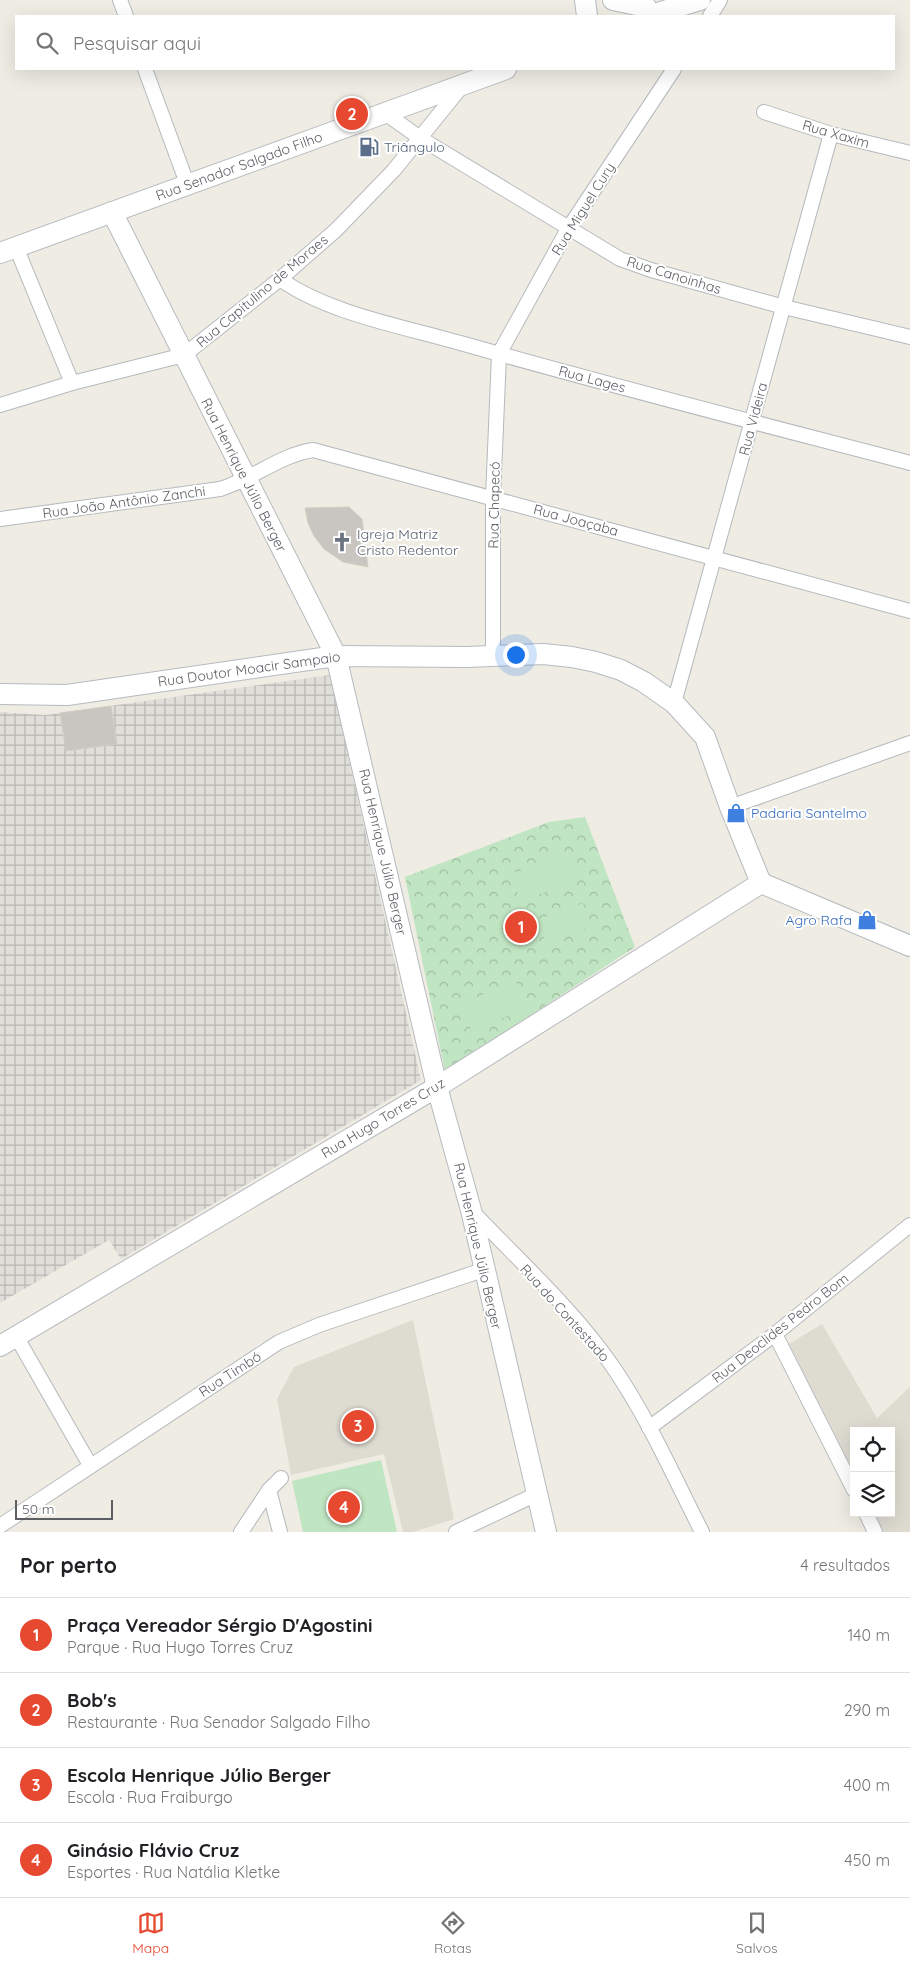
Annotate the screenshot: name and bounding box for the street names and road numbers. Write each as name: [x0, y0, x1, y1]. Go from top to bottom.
street label: Rua Xaxim: [800, 116, 872, 152]
street label: Rua Senador Salgado Filho: [153, 127, 325, 205]
street label: Rua Miguel Cury: [547, 159, 619, 259]
street label: Rua Capitulino de Moraes: [192, 231, 332, 351]
street label: Rua Canoinhas: [625, 252, 723, 298]
street label: Rua Lages: [557, 361, 627, 397]
street label: Rua Videira: [735, 380, 771, 458]
street label: Rua Henrique Júlio Berger: [197, 395, 291, 556]
street label: Rua Chapecó: [484, 461, 504, 549]
street label: Rua João Antônio Zanchi: [41, 482, 207, 522]
street label: Rua Joaçaba: [532, 500, 620, 540]
street label: Rua Doutor Moacir Sampaio: [157, 647, 341, 691]
street label: Rua Henrique Júlio Berger: [355, 767, 411, 938]
street label: Rua Hugo Torres Cruz: [318, 1074, 448, 1162]
street label: Rua Henrique Júlio Berger: [450, 1161, 506, 1332]
street label: Rua do Contestado: [516, 1260, 614, 1366]
street label: Rua Deoclides Pedro Bom: [708, 1269, 852, 1387]
street label: Rua Timbó: [195, 1347, 265, 1401]

